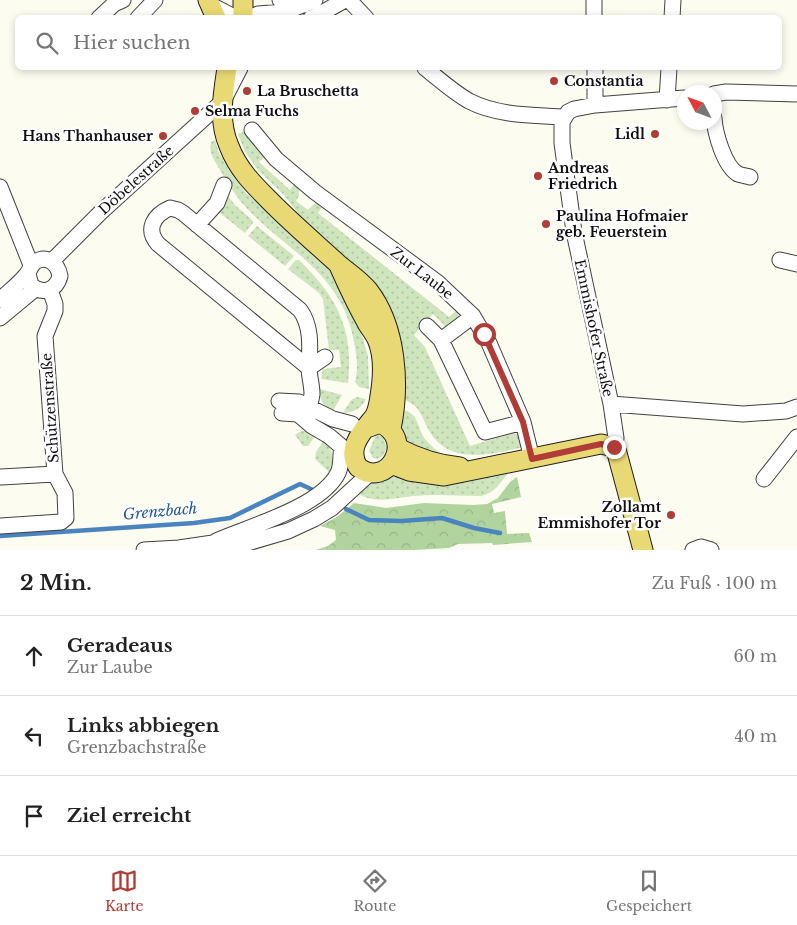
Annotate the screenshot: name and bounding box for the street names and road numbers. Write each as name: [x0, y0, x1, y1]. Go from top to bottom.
street label: Döbelestraße: [95, 142, 177, 218]
street label: Zur Laube: [387, 243, 457, 303]
street label: Emmishofer Straße: [571, 257, 617, 399]
street label: Schützenstraße: [37, 353, 63, 463]

